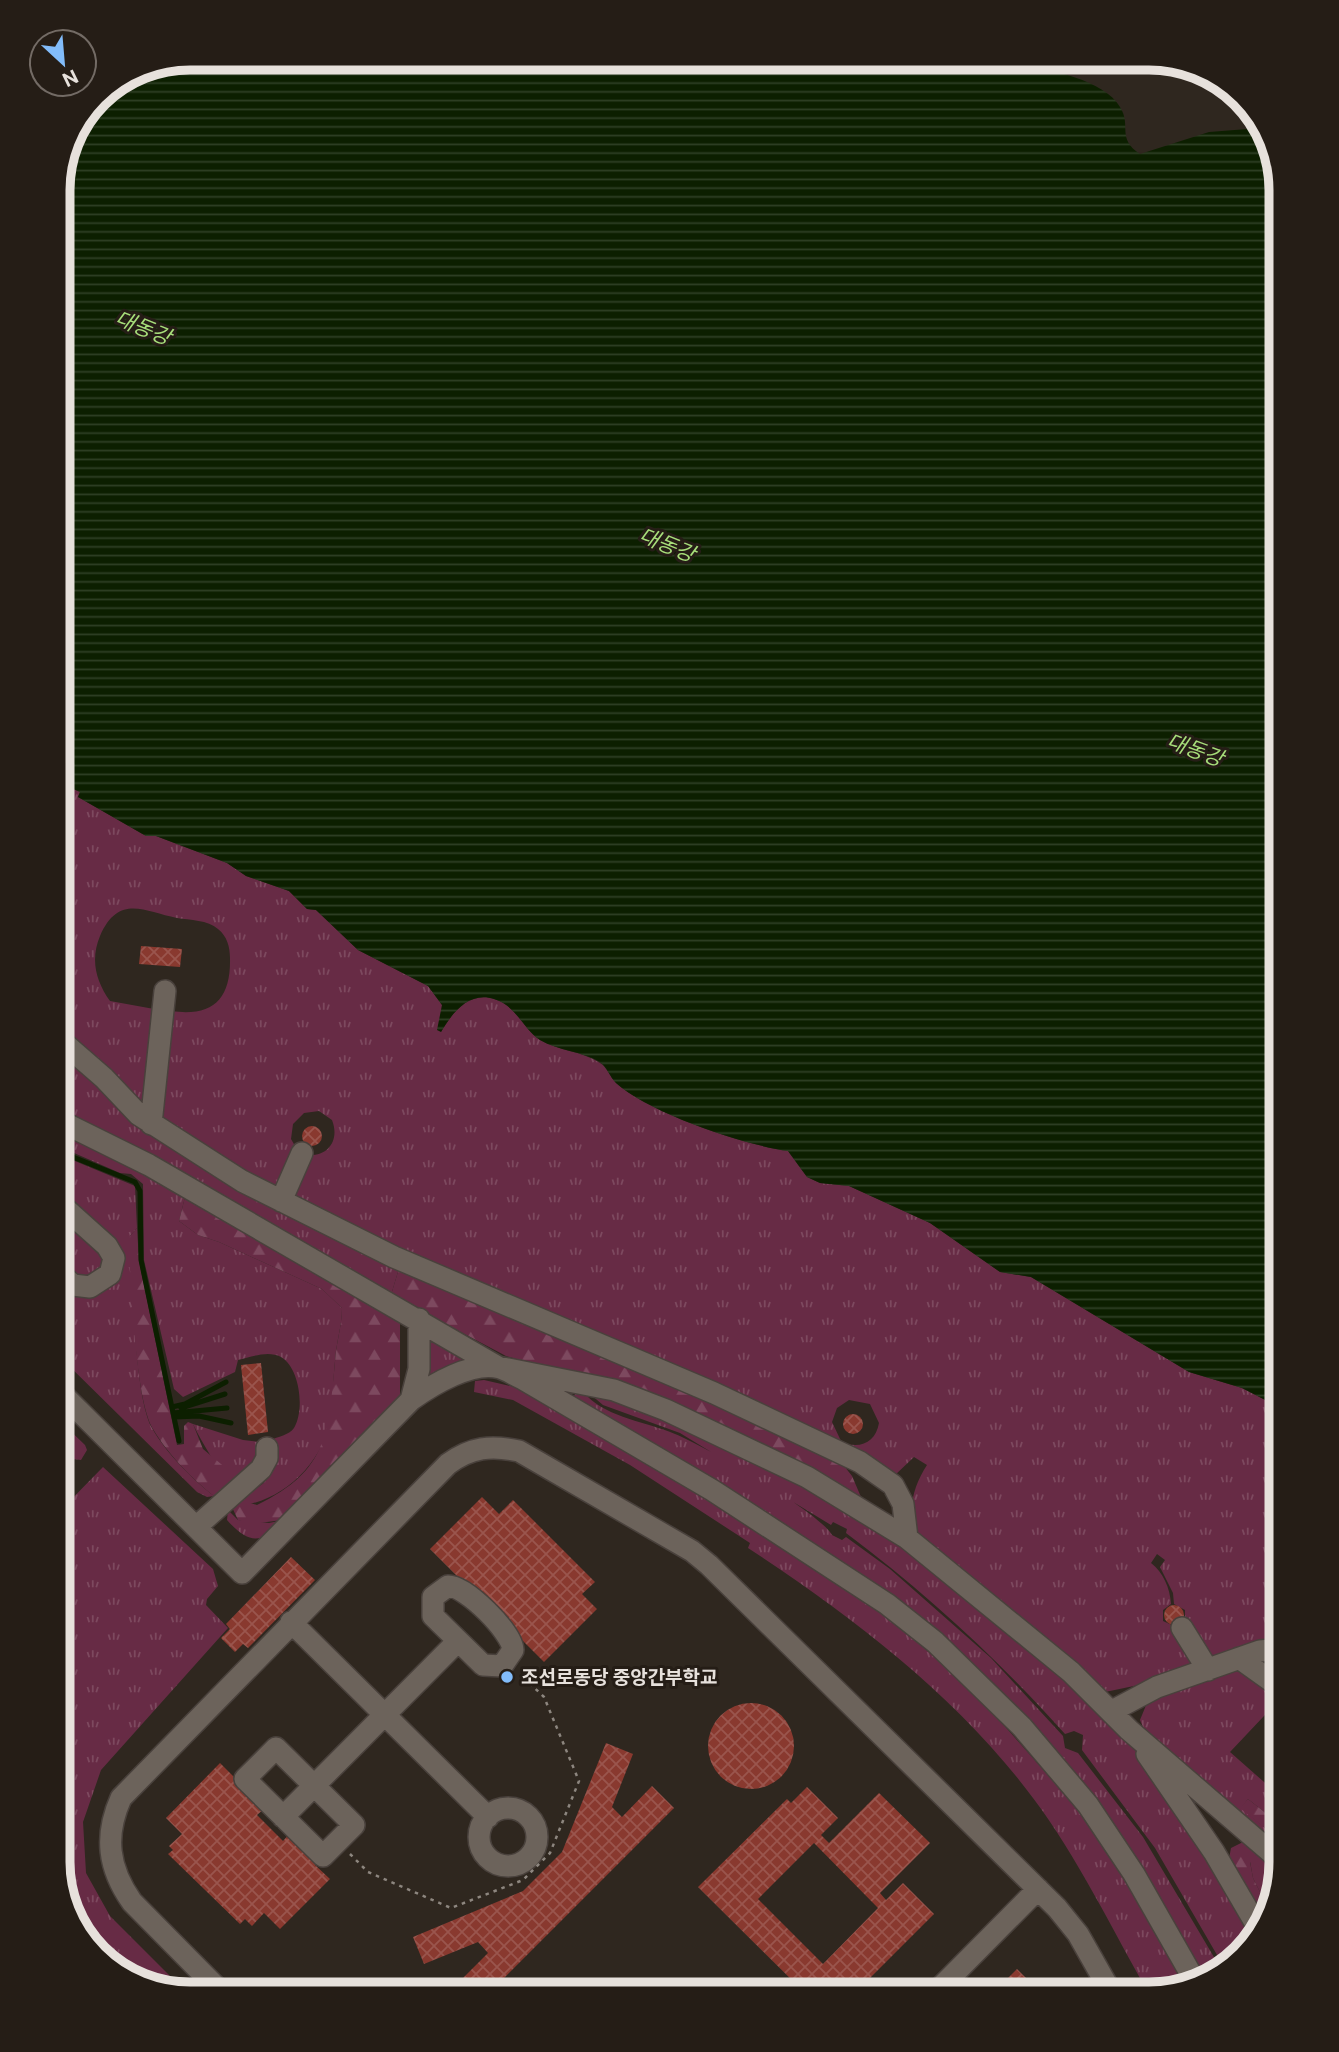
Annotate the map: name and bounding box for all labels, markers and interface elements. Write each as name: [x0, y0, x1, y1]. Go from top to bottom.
north arrow: [28, 28, 98, 98]
text: N: [59, 65, 82, 91]
water label: 대동강: [112, 305, 177, 351]
water label: 대동강: [636, 522, 701, 568]
water label: 대동강: [1164, 728, 1229, 772]
place label: 조선로동당 중앙간부학교: [521, 1666, 718, 1688]
marker: 조선로동당 중앙간부학교: [499, 1669, 515, 1685]

